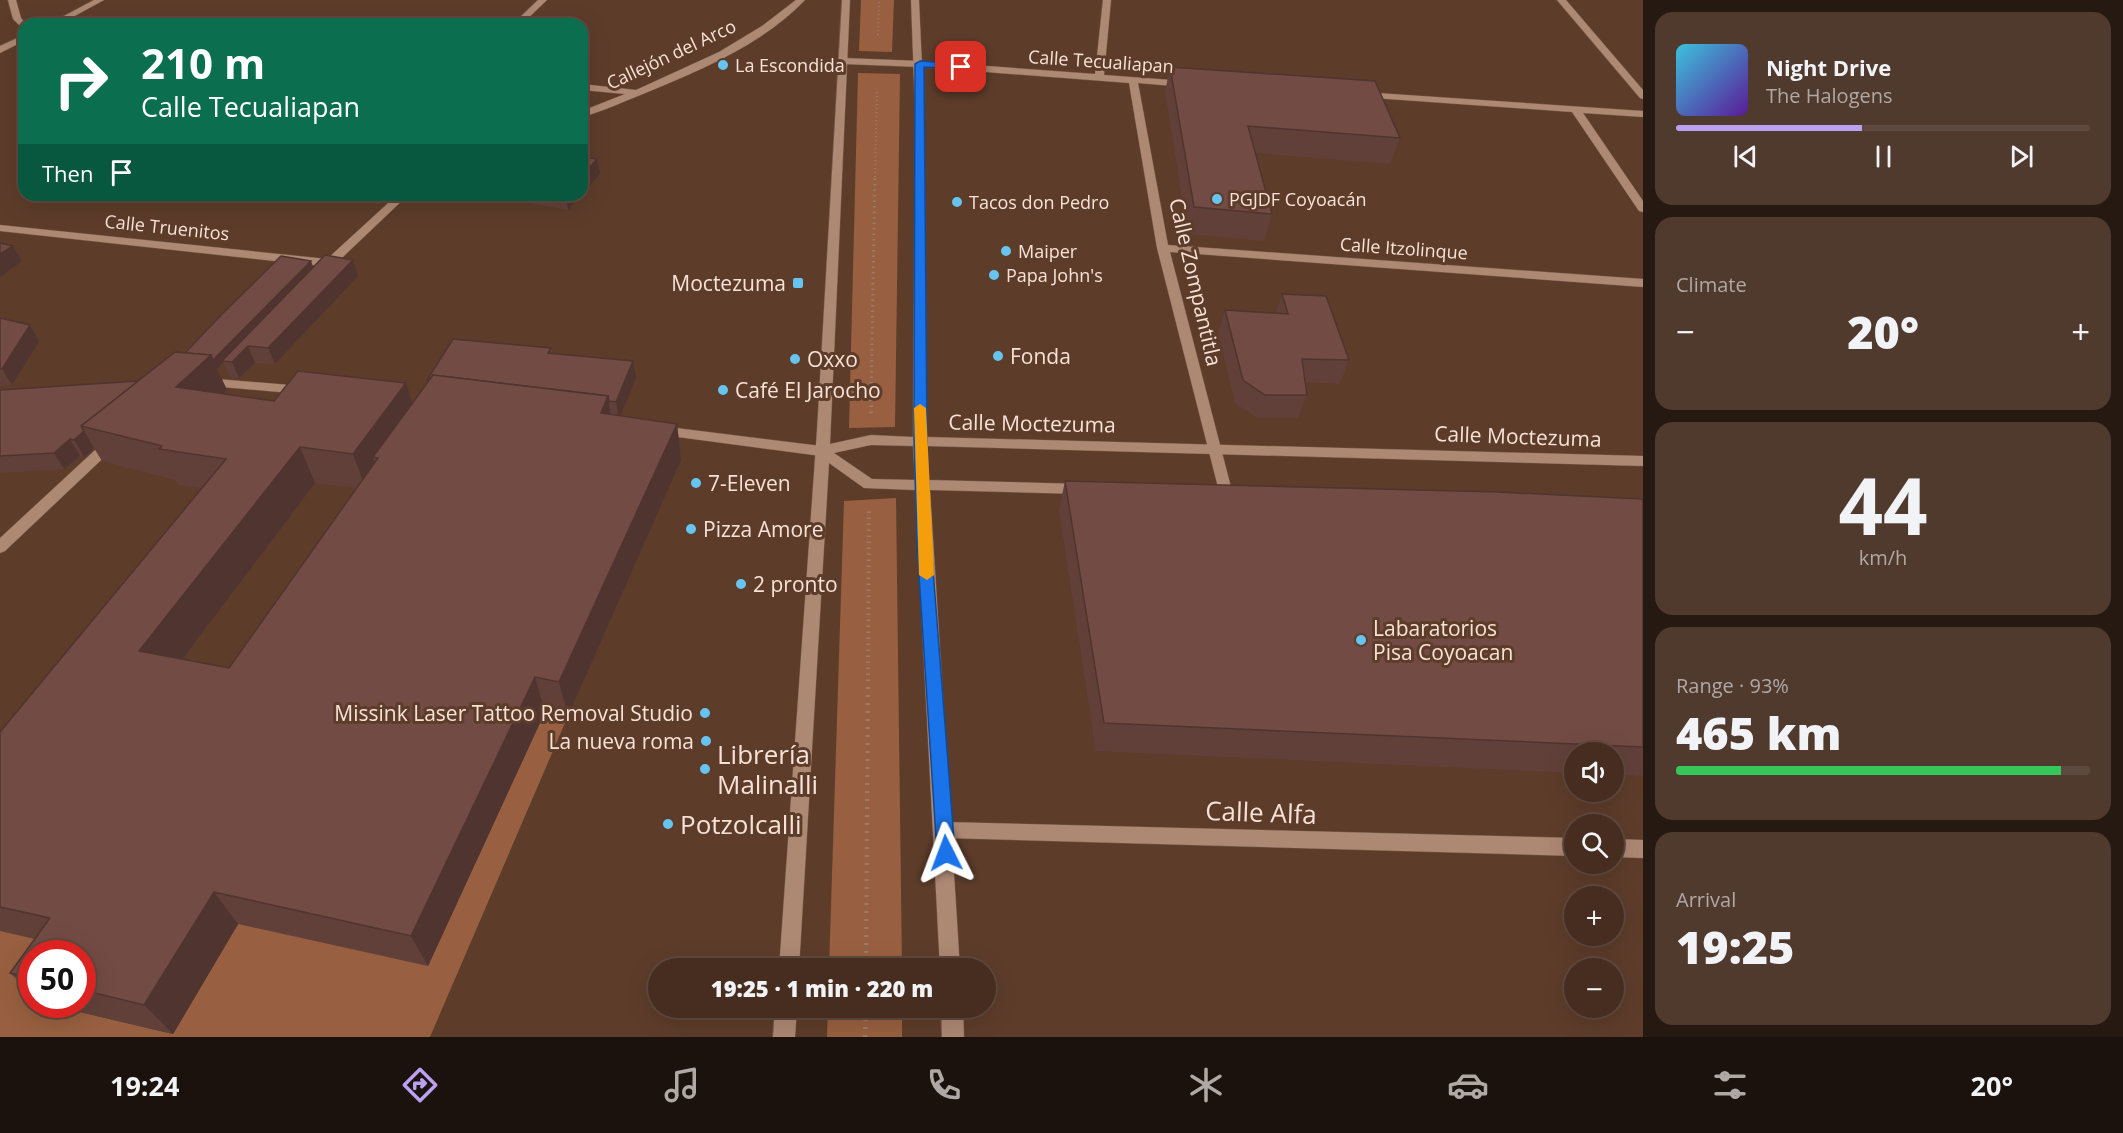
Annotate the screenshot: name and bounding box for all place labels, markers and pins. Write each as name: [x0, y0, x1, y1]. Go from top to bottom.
pin: [935, 41, 986, 92]
place label: La Escondida: [735, 53, 845, 77]
marker: La Escondida: [716, 58, 730, 72]
place label: PGJDF Coyoacán: [1229, 187, 1366, 211]
place label: Tacos don Pedro: [969, 190, 1109, 214]
marker: PGJDF Coyoacán: [1210, 192, 1224, 206]
marker: Tacos don Pedro: [950, 195, 964, 209]
place label: Maiper: [1018, 239, 1078, 263]
marker: Maiper: [999, 244, 1013, 258]
place label: Papa John's: [1006, 263, 1103, 287]
marker: Papa John's: [987, 268, 1001, 282]
place label: Moctezuma: [671, 269, 786, 297]
marker: Moctezuma: [791, 276, 805, 290]
place label: Fonda: [1010, 342, 1071, 370]
place label: Oxxo: [807, 345, 858, 373]
marker: Fonda: [991, 349, 1005, 363]
marker: Oxxo: [788, 352, 802, 366]
place label: Café El Jarocho: [735, 376, 881, 404]
marker: Café El Jarocho: [716, 383, 730, 397]
place label: 7-Eleven: [708, 469, 791, 497]
marker: 7-Eleven: [689, 476, 703, 490]
place label: Pizza Amore: [703, 515, 823, 543]
marker: Pizza Amore: [684, 522, 698, 536]
place label: 2 pronto: [753, 570, 838, 598]
marker: 2 pronto: [734, 577, 748, 591]
place label: Labaratorios Pisa Coyoacan: [1373, 614, 1513, 666]
marker: Labaratorios Pisa Coyoacan: [1354, 633, 1368, 647]
place label: Missink Laser Tattoo Removal Studio: [334, 699, 693, 727]
marker: Missink Laser Tattoo Removal Studio: [698, 706, 712, 720]
place label: La nueva roma: [548, 727, 694, 755]
marker: La nueva roma: [699, 734, 713, 748]
place label: Librería Malinalli: [717, 736, 818, 802]
marker: Librería Malinalli: [698, 762, 712, 776]
place label: Potzolcalli: [680, 806, 802, 842]
marker: Potzolcalli: [661, 817, 675, 831]

